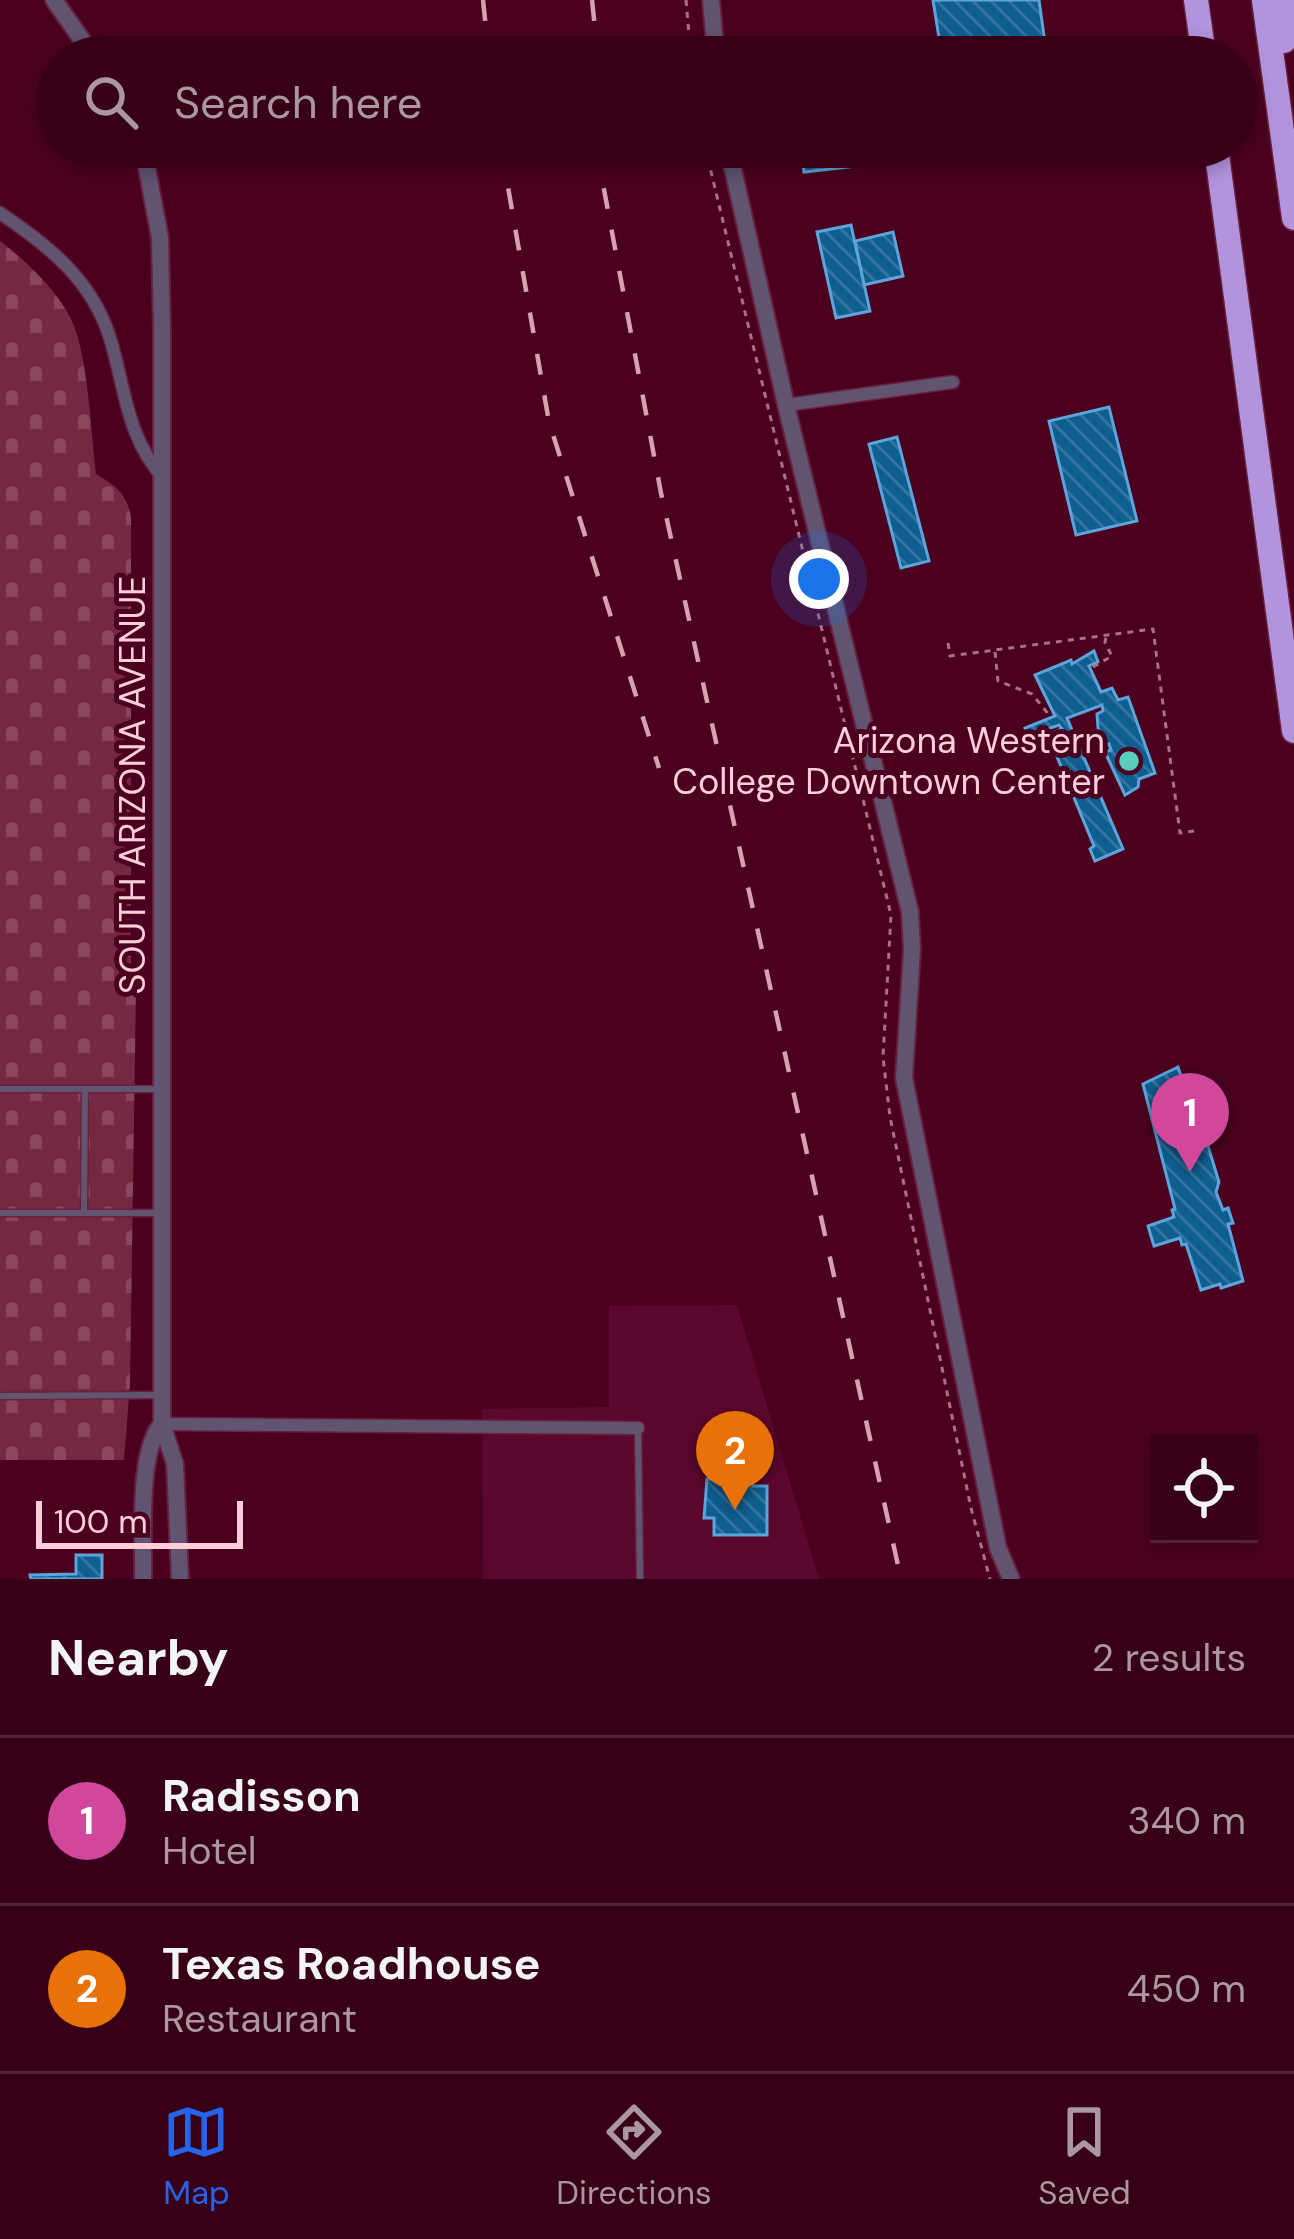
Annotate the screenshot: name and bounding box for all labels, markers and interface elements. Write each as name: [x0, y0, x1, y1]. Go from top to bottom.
search box: [36, 36, 1258, 168]
icon: search: [78, 69, 144, 135]
text: Search here: [174, 73, 422, 132]
your location: [789, 549, 849, 609]
street label: SOUTH ARIZONA AVENUE: [109, 576, 156, 994]
place label: Arizona Western College Downtown Center: [672, 717, 1105, 805]
marker: Arizona Western College Downtown Center: [1116, 748, 1142, 774]
pin: 1: [1151, 1073, 1229, 1172]
pin: 2: [696, 1411, 774, 1510]
map controls: [1150, 1435, 1258, 1543]
button: locate: [1150, 1435, 1258, 1543]
scale bar: [36, 1495, 243, 1548]
text: 100 m: [54, 1500, 148, 1543]
text: Nearby: [48, 1624, 229, 1691]
text: 2 results: [1092, 1632, 1246, 1683]
text: Radisson: [162, 1766, 361, 1825]
text: 1: [80, 1795, 94, 1846]
text: 340 m: [1127, 1795, 1246, 1846]
text: Hotel: [162, 1825, 257, 1876]
text: Texas Roadhouse: [162, 1934, 541, 1993]
text: 2: [76, 1963, 98, 2014]
text: 450 m: [1127, 1963, 1246, 2014]
text: Restaurant: [162, 1993, 357, 2044]
tab: Map: [163, 2099, 230, 2214]
tab: Directions: [556, 2099, 712, 2214]
tab: Saved: [1038, 2099, 1131, 2214]

